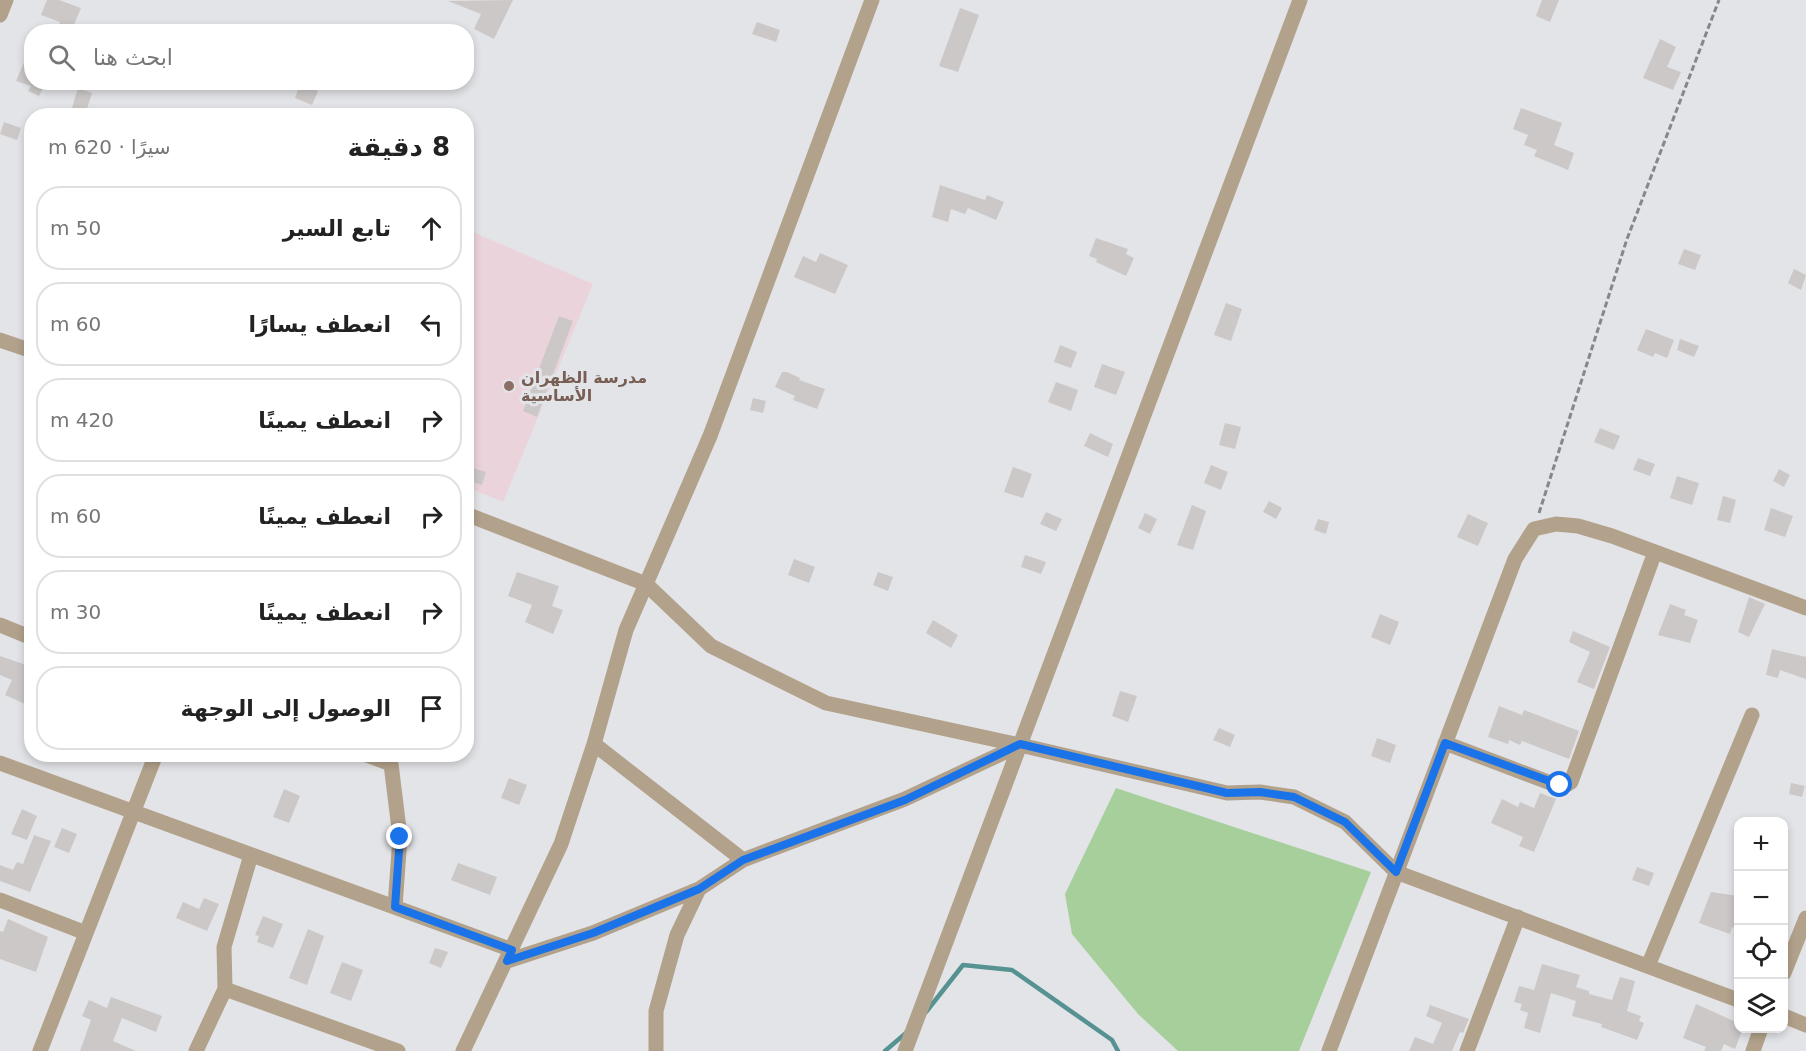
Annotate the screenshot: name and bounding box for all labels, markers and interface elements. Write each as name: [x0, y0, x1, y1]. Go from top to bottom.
search box: [24, 24, 474, 90]
icon: search: [45, 41, 78, 74]
text: ابحث هنا: [93, 45, 173, 70]
text: 8 دقيقة: [347, 132, 450, 162]
text: سيرًا · 620 m: [48, 135, 171, 159]
icon: ahead: [415, 212, 448, 245]
text: 50 m: [50, 216, 101, 240]
text: تابع السير: [283, 216, 391, 241]
icon: left: [415, 308, 448, 341]
text: 60 m: [50, 312, 101, 336]
text: انعطف يسارًا: [248, 312, 391, 337]
place label: مدرسة الظهران الأساسية: [521, 368, 647, 405]
marker: مدرسة الظهران الأساسية: [502, 379, 516, 393]
icon: right: [415, 404, 448, 437]
text: 420 m: [50, 408, 114, 432]
text: انعطف يمينًا: [258, 408, 391, 433]
icon: right: [415, 500, 448, 533]
text: 60 m: [50, 504, 101, 528]
text: انعطف يمينًا: [258, 504, 391, 529]
icon: right: [415, 596, 448, 629]
text: 30 m: [50, 600, 101, 624]
text: انعطف يمينًا: [258, 600, 391, 625]
icon: arrive: [415, 692, 448, 725]
text: الوصول إلى الوجهة: [181, 696, 391, 721]
route start: [1546, 771, 1572, 797]
map controls: [1734, 817, 1788, 1033]
button: +: [1734, 817, 1788, 871]
route end: [386, 823, 412, 849]
button: −: [1734, 871, 1788, 925]
button: locate: [1734, 925, 1788, 979]
button: layers: [1734, 979, 1788, 1033]

